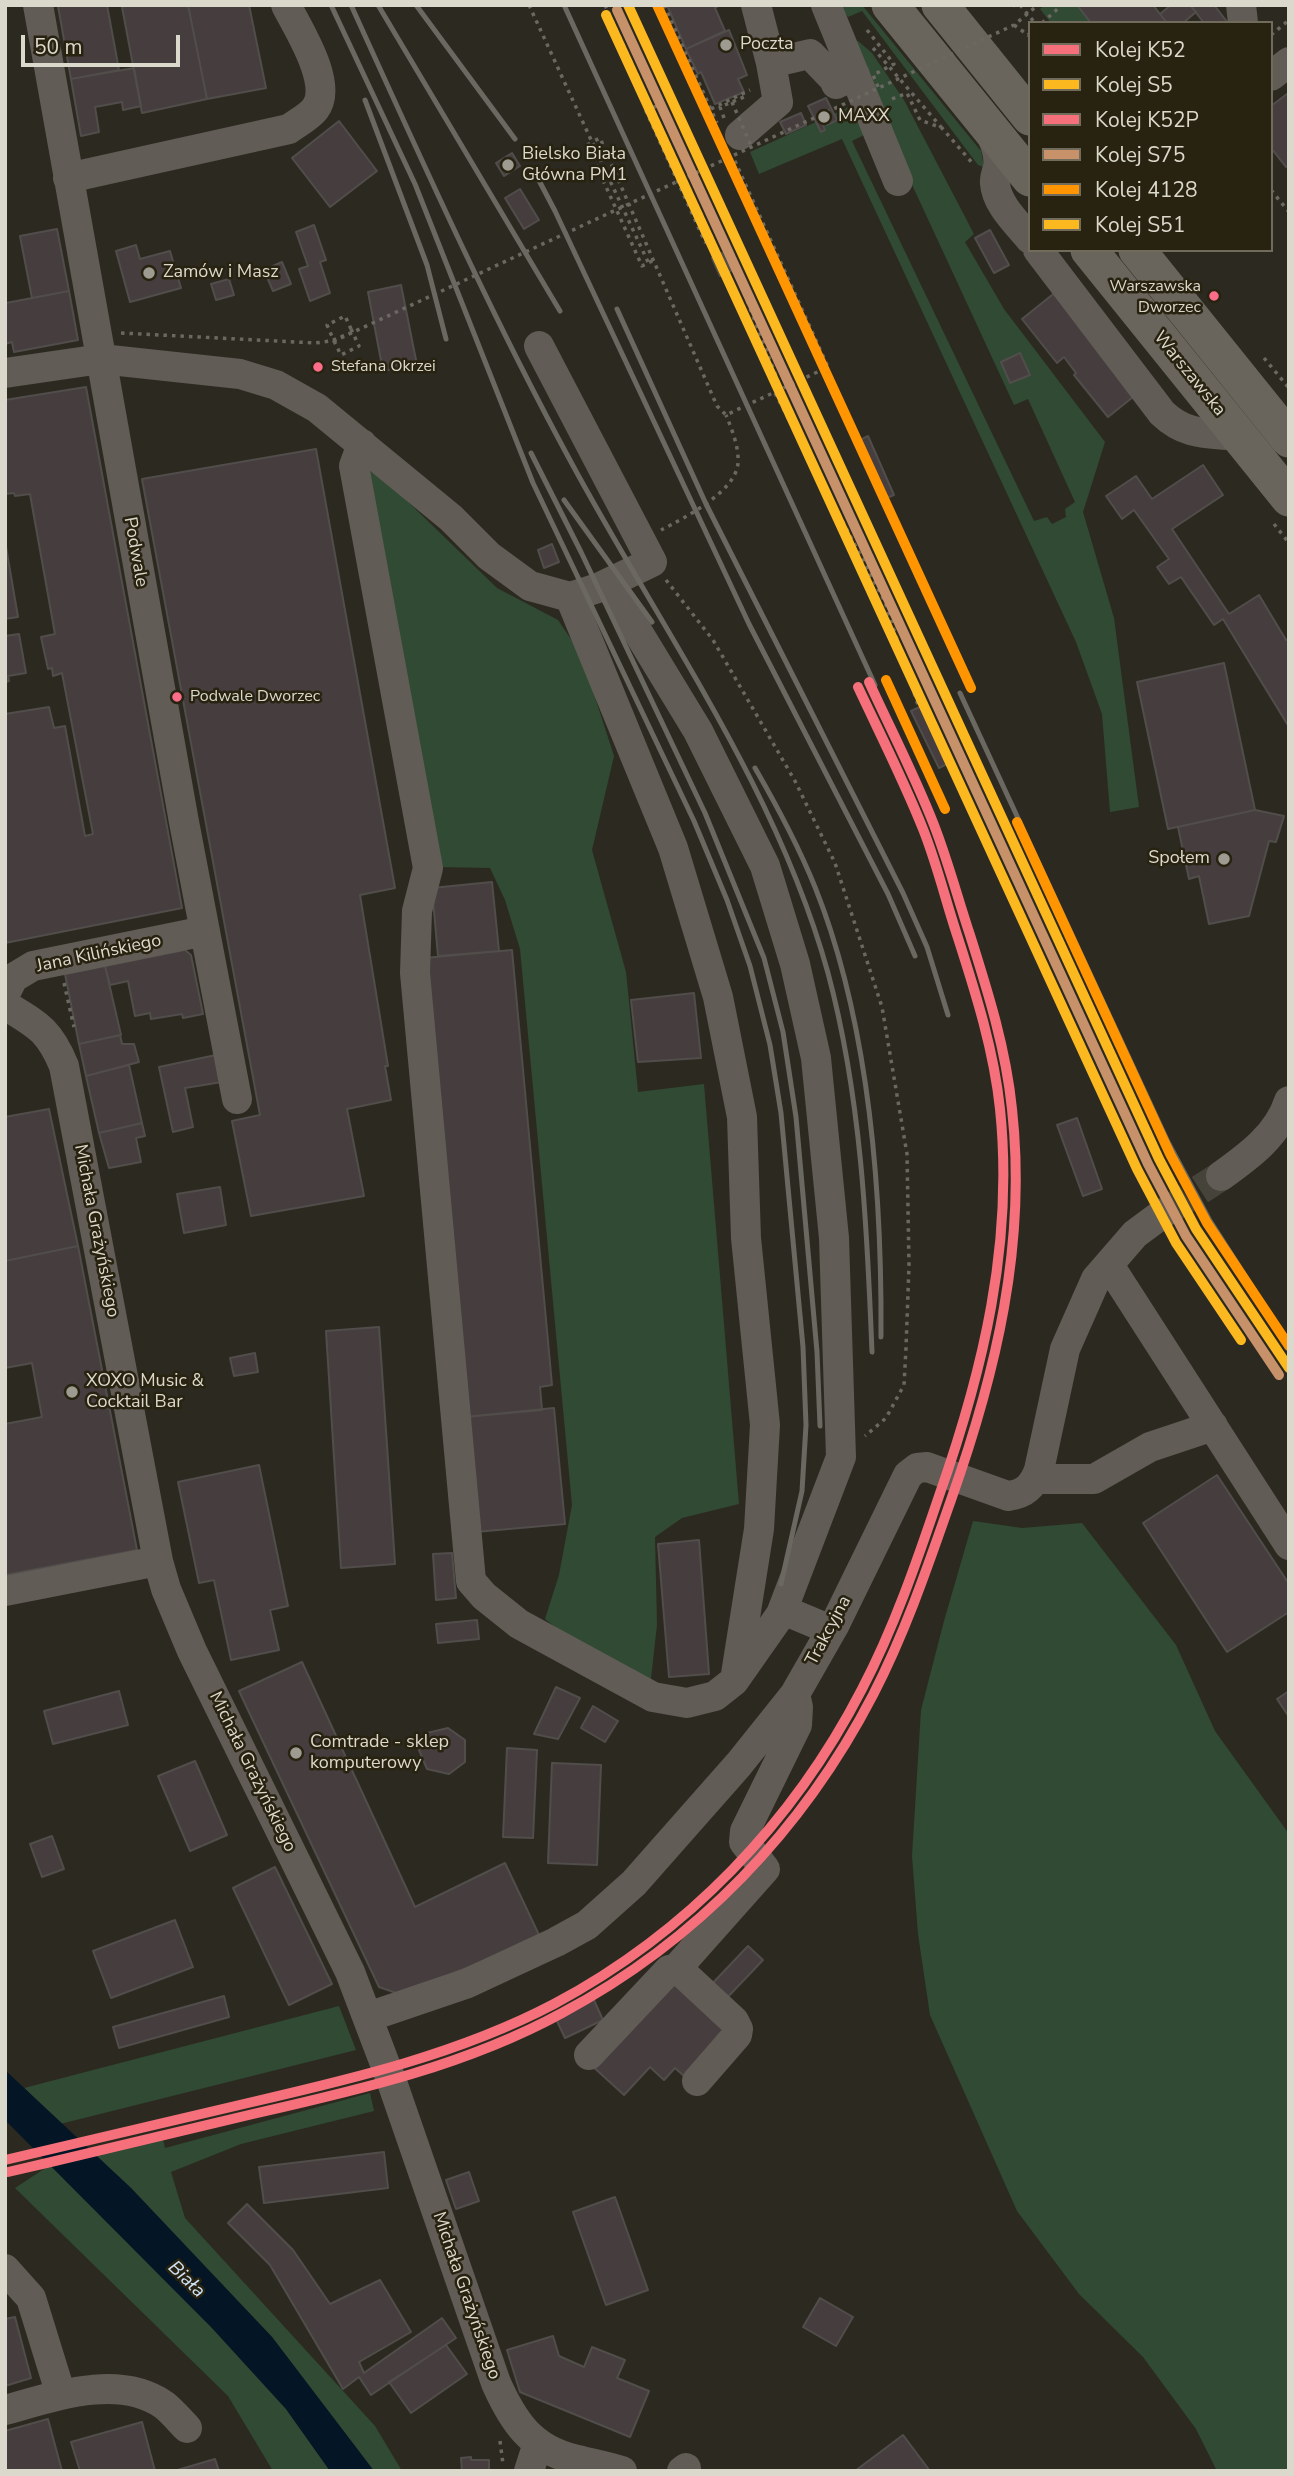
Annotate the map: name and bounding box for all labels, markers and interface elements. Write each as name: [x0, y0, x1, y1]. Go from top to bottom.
scale bar: [24, 21, 184, 65]
legend: [1028, 21, 1273, 252]
text: 50 m: [34, 33, 83, 61]
place label: Poczta: [740, 34, 794, 56]
text: Kolej K52: [1095, 36, 1186, 64]
marker: Poczta: [718, 37, 734, 53]
text: Kolej S5: [1095, 71, 1173, 99]
place label: MAXX: [838, 106, 890, 128]
text: Kolej K52P: [1095, 106, 1199, 134]
marker: MAXX: [816, 109, 832, 125]
text: Kolej S75: [1095, 141, 1185, 169]
place label: Bielsko Biała Główna PM1: [522, 144, 627, 186]
marker: Bielsko Biała Główna PM1: [500, 157, 516, 173]
text: Kolej 4128: [1095, 176, 1198, 204]
text: Kolej S51: [1095, 211, 1185, 239]
place label: Zamów i Masz: [163, 262, 279, 284]
marker: Zamów i Masz: [141, 265, 157, 281]
place label: Warszawska Dworzec: [1109, 277, 1201, 315]
marker: Warszawska Dworzec: [1207, 289, 1221, 303]
street label: Warszawska: [1148, 327, 1230, 421]
place label: Stefana Okrzei: [331, 357, 436, 377]
marker: Stefana Okrzei: [311, 360, 325, 374]
street label: Podwale: [118, 515, 152, 589]
place label: Podwale Dworzec: [190, 687, 320, 707]
marker: Podwale Dworzec: [170, 690, 184, 704]
place label: Społem: [1148, 848, 1210, 870]
marker: Społem: [1216, 851, 1232, 867]
street label: Jana Kilińskiego: [35, 930, 163, 978]
street label: Michała Grażyńskiego: [69, 1143, 123, 1319]
place label: XOXO Music & Cocktail Bar: [86, 1371, 204, 1414]
marker: XOXO Music & Cocktail Bar: [64, 1384, 80, 1400]
street label: Trakcyjna: [802, 1592, 856, 1670]
street label: Michała Grażyńskiego: [204, 1688, 300, 1856]
place label: Comtrade - sklep komputerowy: [310, 1732, 449, 1774]
marker: Comtrade - sklep komputerowy: [288, 1745, 304, 1761]
street label: Michała Grażyńskiego: [427, 2209, 505, 2383]
water label: Biała: [163, 2257, 209, 2303]

